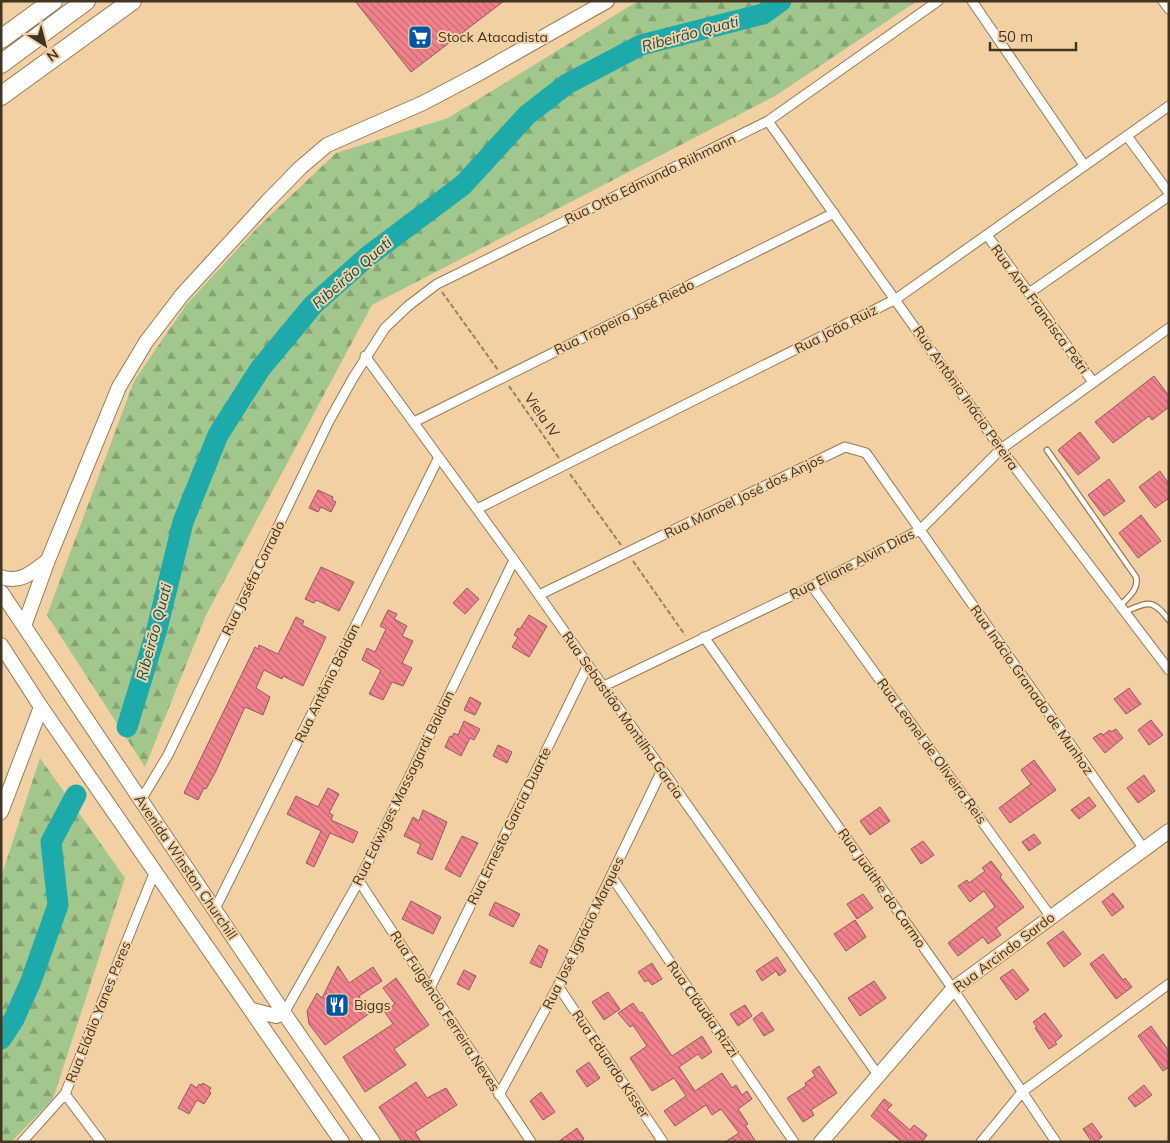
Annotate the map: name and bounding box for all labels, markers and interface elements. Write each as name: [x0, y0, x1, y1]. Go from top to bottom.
water label: Ribeirão Quati: [639, 11, 741, 56]
north arrow: [20, 20, 70, 70]
scale bar: [990, 20, 1076, 52]
supermarket icon: Stock Atacadista: [407, 24, 433, 50]
text: 50 m: [998, 27, 1033, 46]
place label: Stock Atacadista: [438, 28, 548, 46]
text: N: [43, 45, 62, 66]
street label: Rua Otto Edmundo Riihmann: [561, 130, 739, 228]
water label: Ribeirão Quati: [308, 232, 396, 312]
street label: Rua Ana Francisca Petri: [987, 241, 1093, 377]
street label: Rua Tropeiro José Riedo: [551, 275, 697, 359]
street label: Rua João Ruiz: [791, 300, 881, 358]
street label: Rua Antônio Inácio Pereira: [909, 322, 1023, 474]
street label: Viela IV: [520, 390, 564, 441]
street label: Rua Manoel José dos Anjos: [661, 449, 827, 543]
street label: Rua Joséfa Corrado: [217, 518, 289, 638]
street label: Rua Eliane Alvin Dias: [786, 525, 918, 603]
water label: Ribeirão Quati: [131, 581, 176, 682]
street label: Rua Inácio Granado de Munhoz: [966, 601, 1098, 779]
street label: Rua Antônio Baldan: [290, 620, 364, 746]
street label: Rua Sebastião Montilha Garcia: [558, 628, 688, 802]
street label: Rua Leonel de Oliveira Reis: [873, 675, 991, 827]
street label: Rua Edwiges Massagardi Baldan: [348, 688, 458, 888]
street label: Rua Ernesto Garcia Duarte: [463, 744, 555, 908]
street label: Avenida Winston Churchill: [131, 791, 241, 943]
street label: Rua Judithe do Carmo: [834, 825, 930, 951]
street label: Rua José Ignácio Marques: [538, 854, 628, 1012]
street label: Rua Arcindo Sardo: [950, 908, 1058, 996]
street label: Rua Fulgêncio Ferreira Neves: [386, 927, 504, 1095]
street label: Rua Eládio Yanes Peres: [61, 938, 135, 1086]
street label: Rua Cláudia Rizzi: [663, 957, 743, 1061]
restaurant icon: Biggs: [324, 992, 350, 1018]
place label: Biggs: [354, 996, 391, 1014]
street label: Rua Eduardo Kisser: [568, 1006, 654, 1122]

